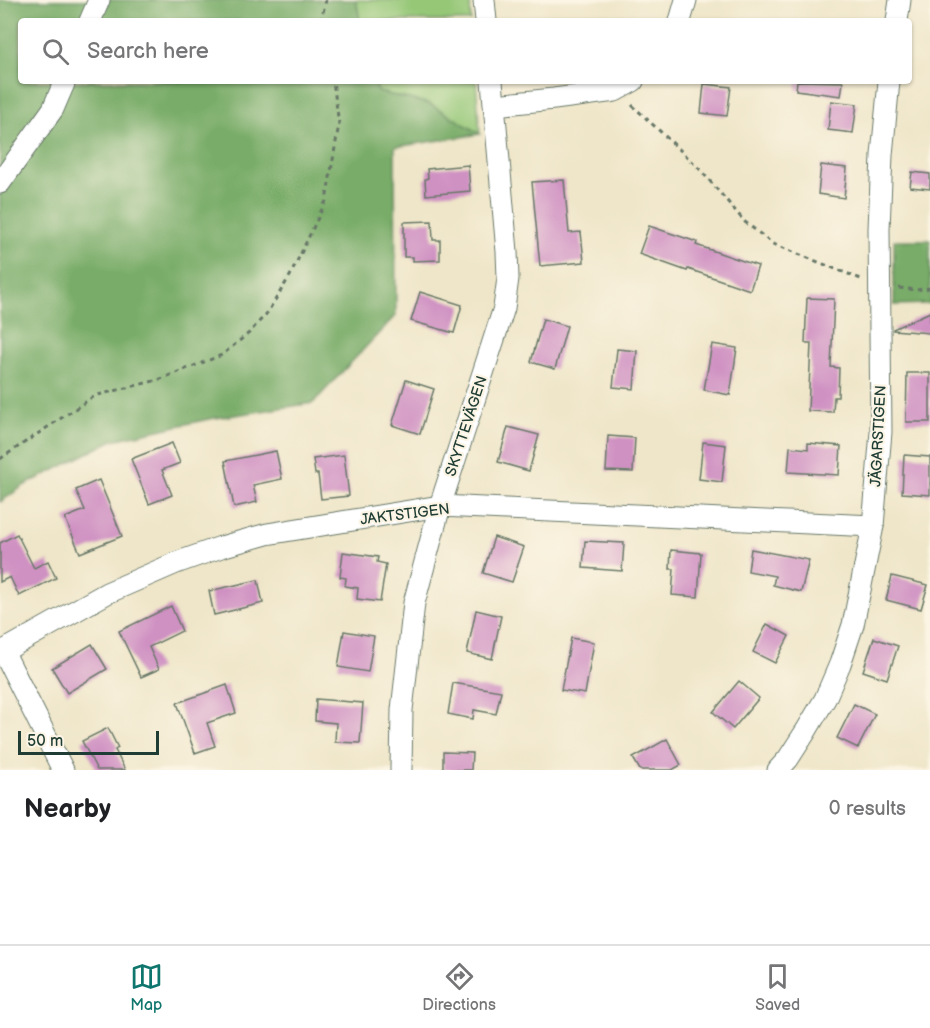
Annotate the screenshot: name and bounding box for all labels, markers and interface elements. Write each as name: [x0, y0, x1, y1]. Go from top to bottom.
search box: [18, 18, 912, 84]
icon: search: [39, 35, 72, 68]
text: Search here: [87, 38, 209, 65]
street label: SKYTTEVÄGEN: [441, 374, 492, 479]
street label: JÄGARSTIGEN: [866, 385, 891, 487]
street label: JAKTSTIGEN: [359, 500, 451, 529]
scale bar: [18, 728, 159, 756]
text: 50 m: [27, 732, 63, 751]
text: Nearby: [24, 794, 111, 825]
text: 0 results: [829, 797, 906, 821]
tab: Map: [130, 960, 163, 1015]
tab: Directions: [422, 960, 496, 1015]
tab: Saved: [755, 960, 800, 1015]

